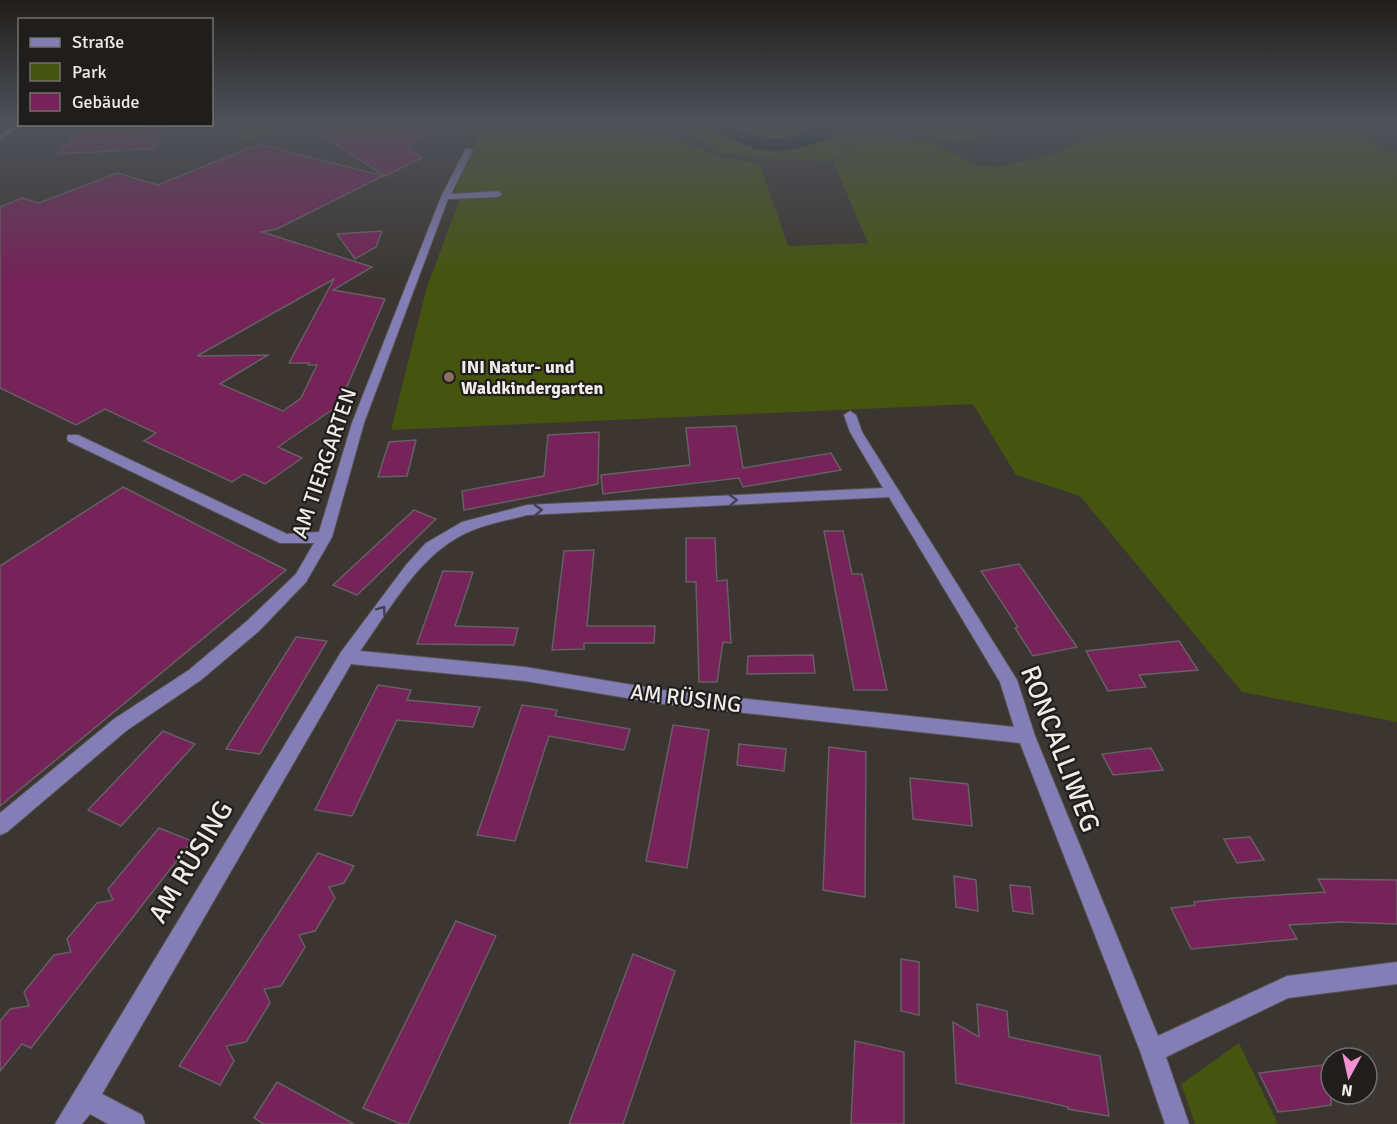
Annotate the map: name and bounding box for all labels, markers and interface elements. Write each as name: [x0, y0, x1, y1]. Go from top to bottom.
legend: [18, 18, 213, 126]
text: Straße: [72, 31, 124, 53]
text: Park: [72, 61, 107, 83]
text: Gebäude: [72, 91, 140, 113]
place label: INI Natur- und Waldkindergarten: [461, 356, 604, 399]
marker: INI Natur- und Waldkindergarten: [442, 370, 456, 384]
street label: AM TIERGARTEN: [286, 384, 362, 542]
one-way arrow: [729, 494, 738, 507]
one-way arrow: [534, 503, 543, 516]
one-way arrow: [374, 605, 385, 616]
street label: RONCALLIWEG: [1013, 661, 1107, 837]
street label: AM RÜSING: [629, 678, 743, 718]
street label: AM RÜSING: [142, 795, 240, 929]
north arrow: [1319, 1046, 1379, 1106]
text: N: [1340, 1079, 1354, 1101]

